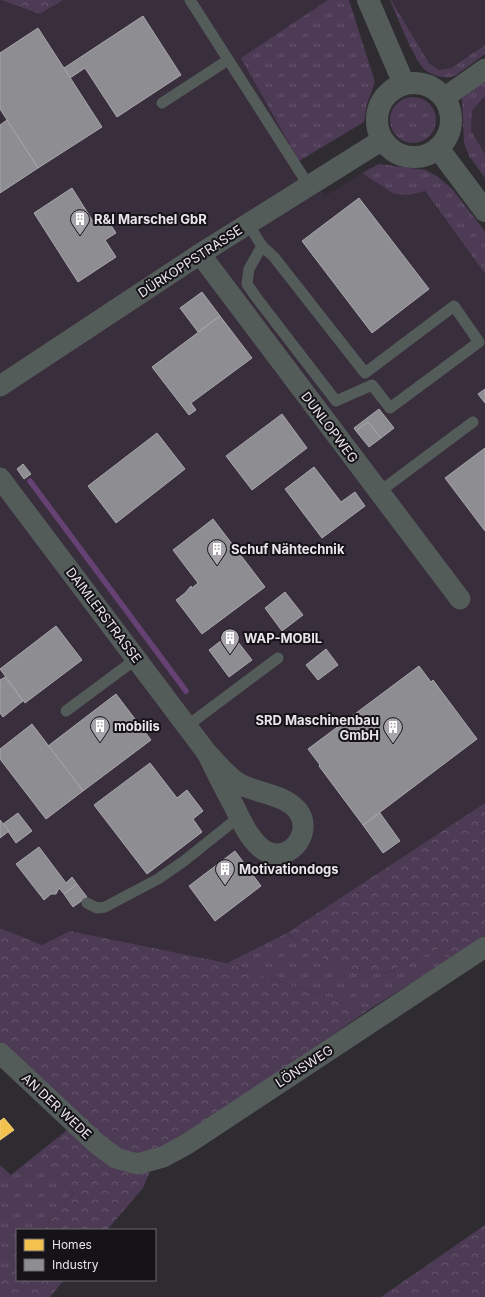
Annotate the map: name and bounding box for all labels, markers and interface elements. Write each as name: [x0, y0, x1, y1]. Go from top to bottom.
building icon: R&I Marschel GbR: [69, 208, 91, 236]
place label: R&I Marschel GbR: [94, 211, 207, 227]
street label: DÜRKOPPSTRASSE: [135, 221, 245, 301]
street label: DUNLOPWEG: [298, 388, 362, 466]
building icon: Schuf Nähtechnik: [206, 538, 228, 566]
place label: Schuf Nähtechnik: [231, 541, 345, 557]
street label: DAIMLERSTRASSE: [63, 564, 145, 666]
building icon: WAP-MOBIL: [219, 627, 241, 655]
place label: WAP-MOBIL: [244, 630, 322, 646]
place label: SRD Maschinenbau GmbH: [255, 712, 379, 743]
building icon: mobilis: [89, 715, 111, 743]
building icon: SRD Maschinenbau GmbH: [382, 716, 404, 744]
place label: mobilis: [114, 718, 160, 734]
building icon: Motivationdogs: [214, 858, 236, 886]
place label: Motivationdogs: [239, 861, 339, 877]
street label: LÖNSWEG: [272, 1041, 336, 1091]
street label: AN DER WEDE: [19, 1070, 95, 1142]
legend: [16, 1229, 156, 1281]
text: Homes: [52, 1237, 92, 1252]
text: Industry: [52, 1257, 99, 1272]

